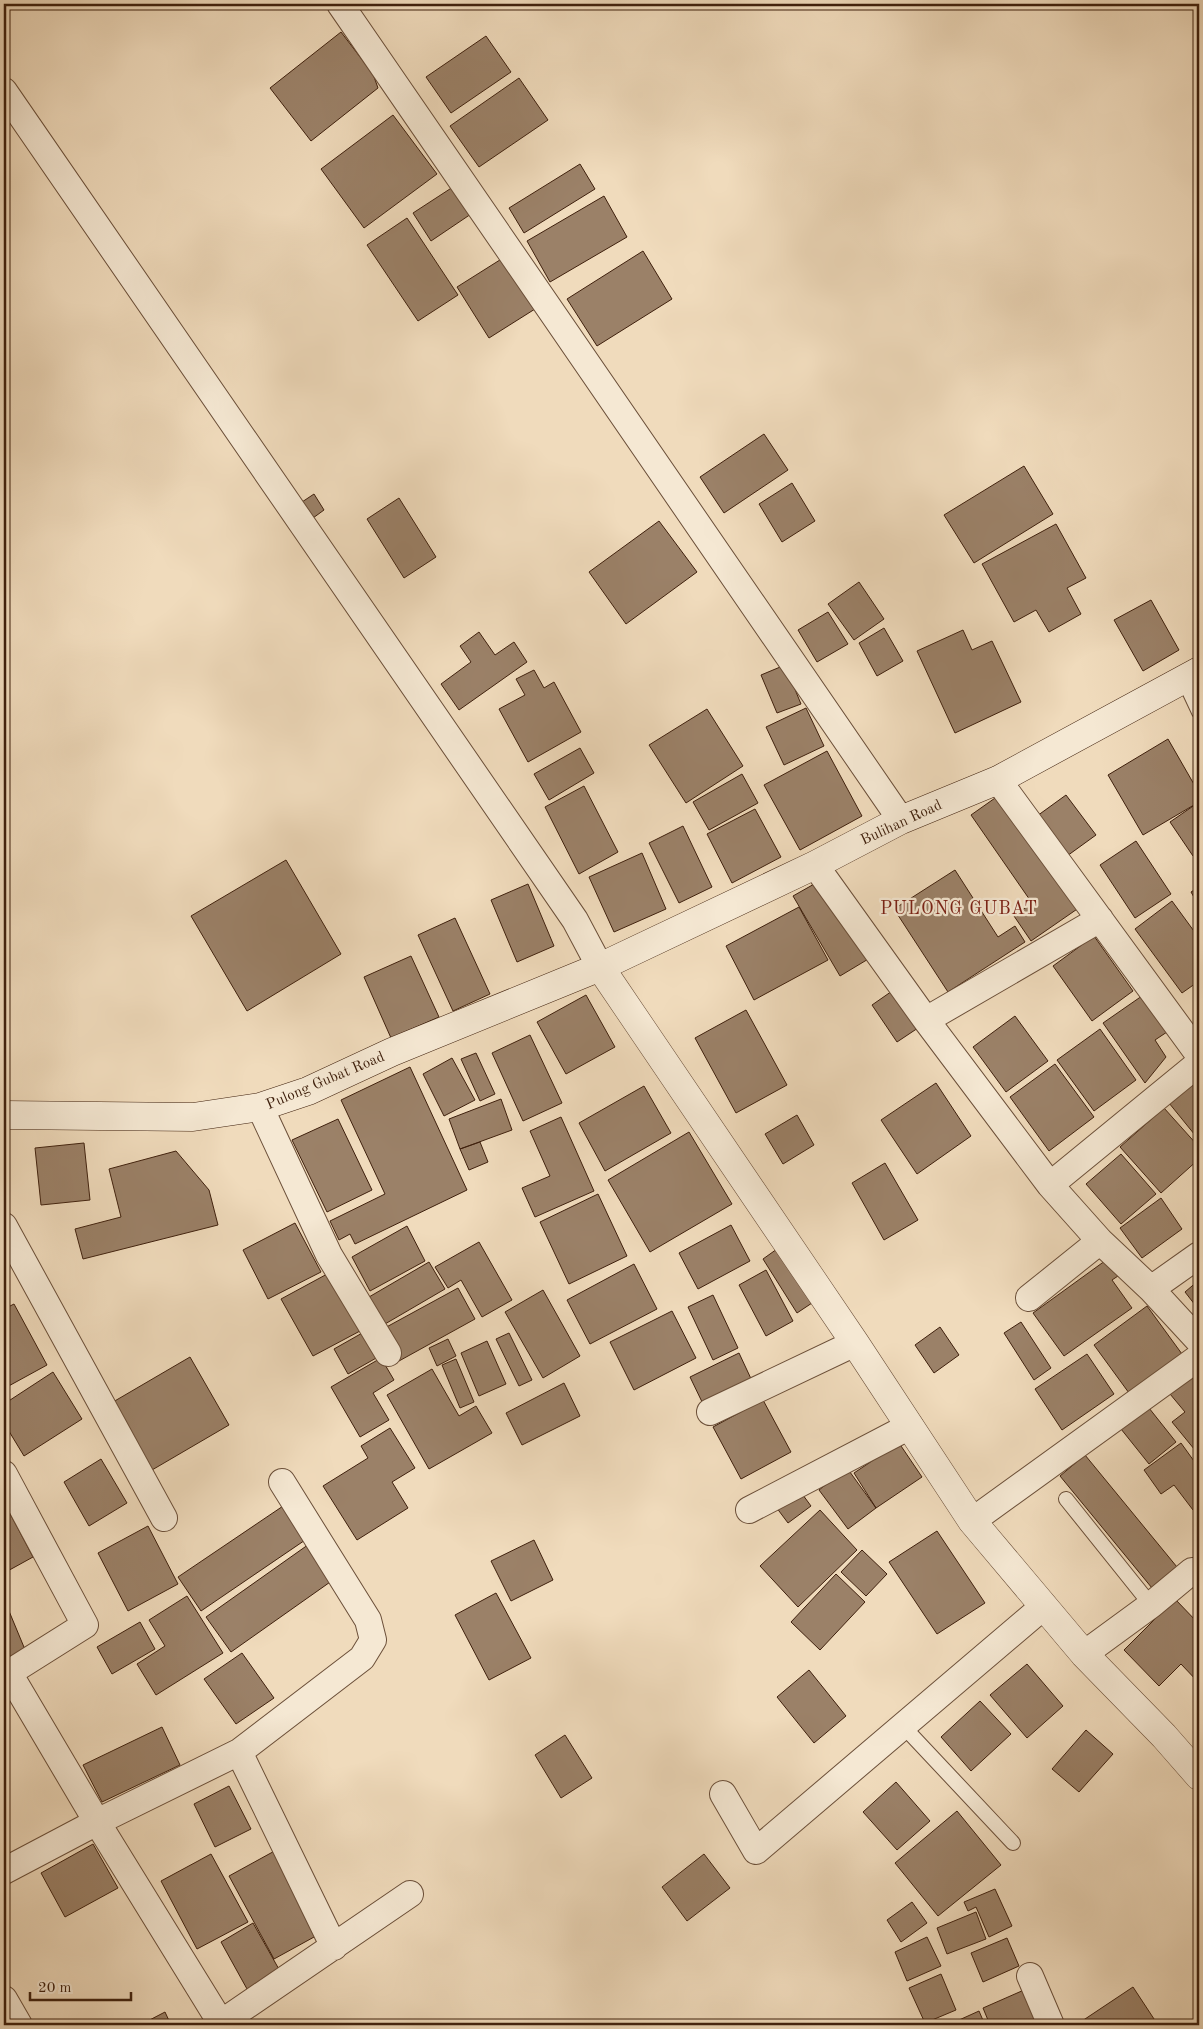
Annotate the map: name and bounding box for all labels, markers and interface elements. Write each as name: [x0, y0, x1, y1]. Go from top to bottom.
street label: Bulihan Road: [859, 798, 945, 849]
district label: PULONG GUBAT: [880, 900, 1038, 918]
street label: Pulong Gubat Road: [264, 1050, 387, 1113]
scale bar: [30, 1969, 131, 2001]
text: 20 m: [38, 1981, 72, 1996]

